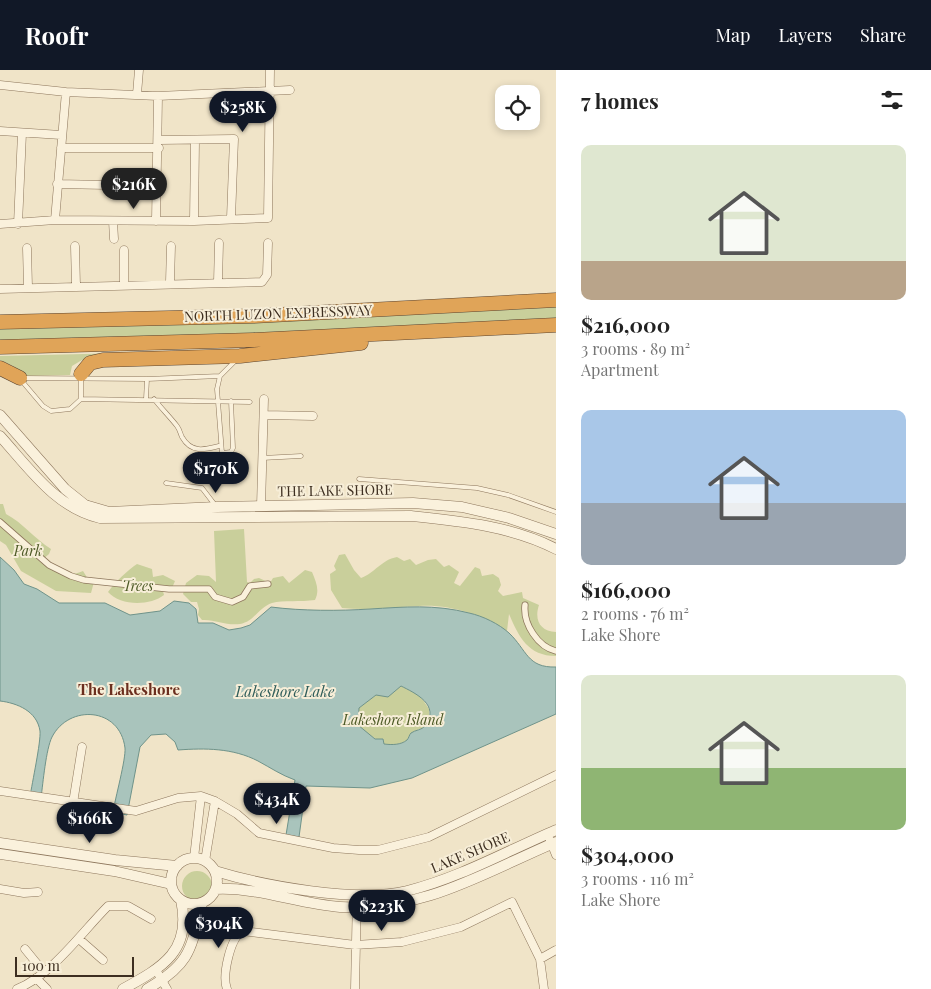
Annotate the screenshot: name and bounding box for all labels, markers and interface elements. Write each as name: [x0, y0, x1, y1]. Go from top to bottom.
text: Roofr: [25, 19, 88, 51]
text: Map: [715, 23, 750, 47]
text: Layers: [778, 23, 832, 47]
text: Share: [860, 23, 906, 47]
map controls: [495, 85, 540, 130]
button: locate: [495, 85, 540, 130]
text: 7 homes: [581, 86, 659, 114]
icon: filters: [878, 86, 906, 114]
pin: $258K: [208, 90, 278, 133]
text: $258K: [220, 96, 266, 117]
pin: $216K: [99, 168, 169, 210]
text: $216K: [112, 173, 156, 194]
icon: home: [699, 178, 789, 268]
street label: NORTH LUZON EXPRESSWAY: [184, 300, 373, 326]
text: $216,000: [581, 310, 670, 338]
text: 3 rooms · 89 m²: [581, 338, 690, 359]
text: Apartment: [581, 359, 659, 380]
icon: home: [699, 443, 789, 533]
pin: $170K: [181, 452, 251, 494]
text: $170K: [194, 457, 238, 478]
street label: THE LAKE SHORE: [277, 479, 393, 501]
park label: Park: [13, 541, 42, 560]
text: $166,000: [581, 575, 671, 603]
park label: Trees: [123, 576, 154, 595]
text: 2 rooms · 76 m²: [581, 603, 689, 624]
text: Lake Shore: [581, 624, 661, 645]
district label: The Lakeshore: [78, 679, 180, 699]
water label: Lakeshore Lake: [235, 681, 335, 701]
icon: home: [699, 708, 789, 798]
park label: Lakeshore Island: [342, 710, 444, 729]
pin: $434K: [242, 782, 312, 825]
text: $434K: [254, 788, 300, 809]
pin: $166K: [55, 802, 125, 844]
text: $166K: [68, 807, 112, 828]
street label: LAKE SHORE: [428, 827, 512, 877]
text: $304,000: [581, 840, 674, 868]
text: 3 rooms · 116 m²: [581, 868, 694, 889]
text: Lake Shore: [581, 889, 661, 910]
pin: $223K: [347, 890, 417, 932]
text: $223K: [359, 895, 405, 916]
pin: $304K: [184, 906, 254, 949]
text: $304K: [196, 912, 243, 933]
scale bar: [15, 954, 134, 977]
text: 100 m: [22, 956, 60, 975]

